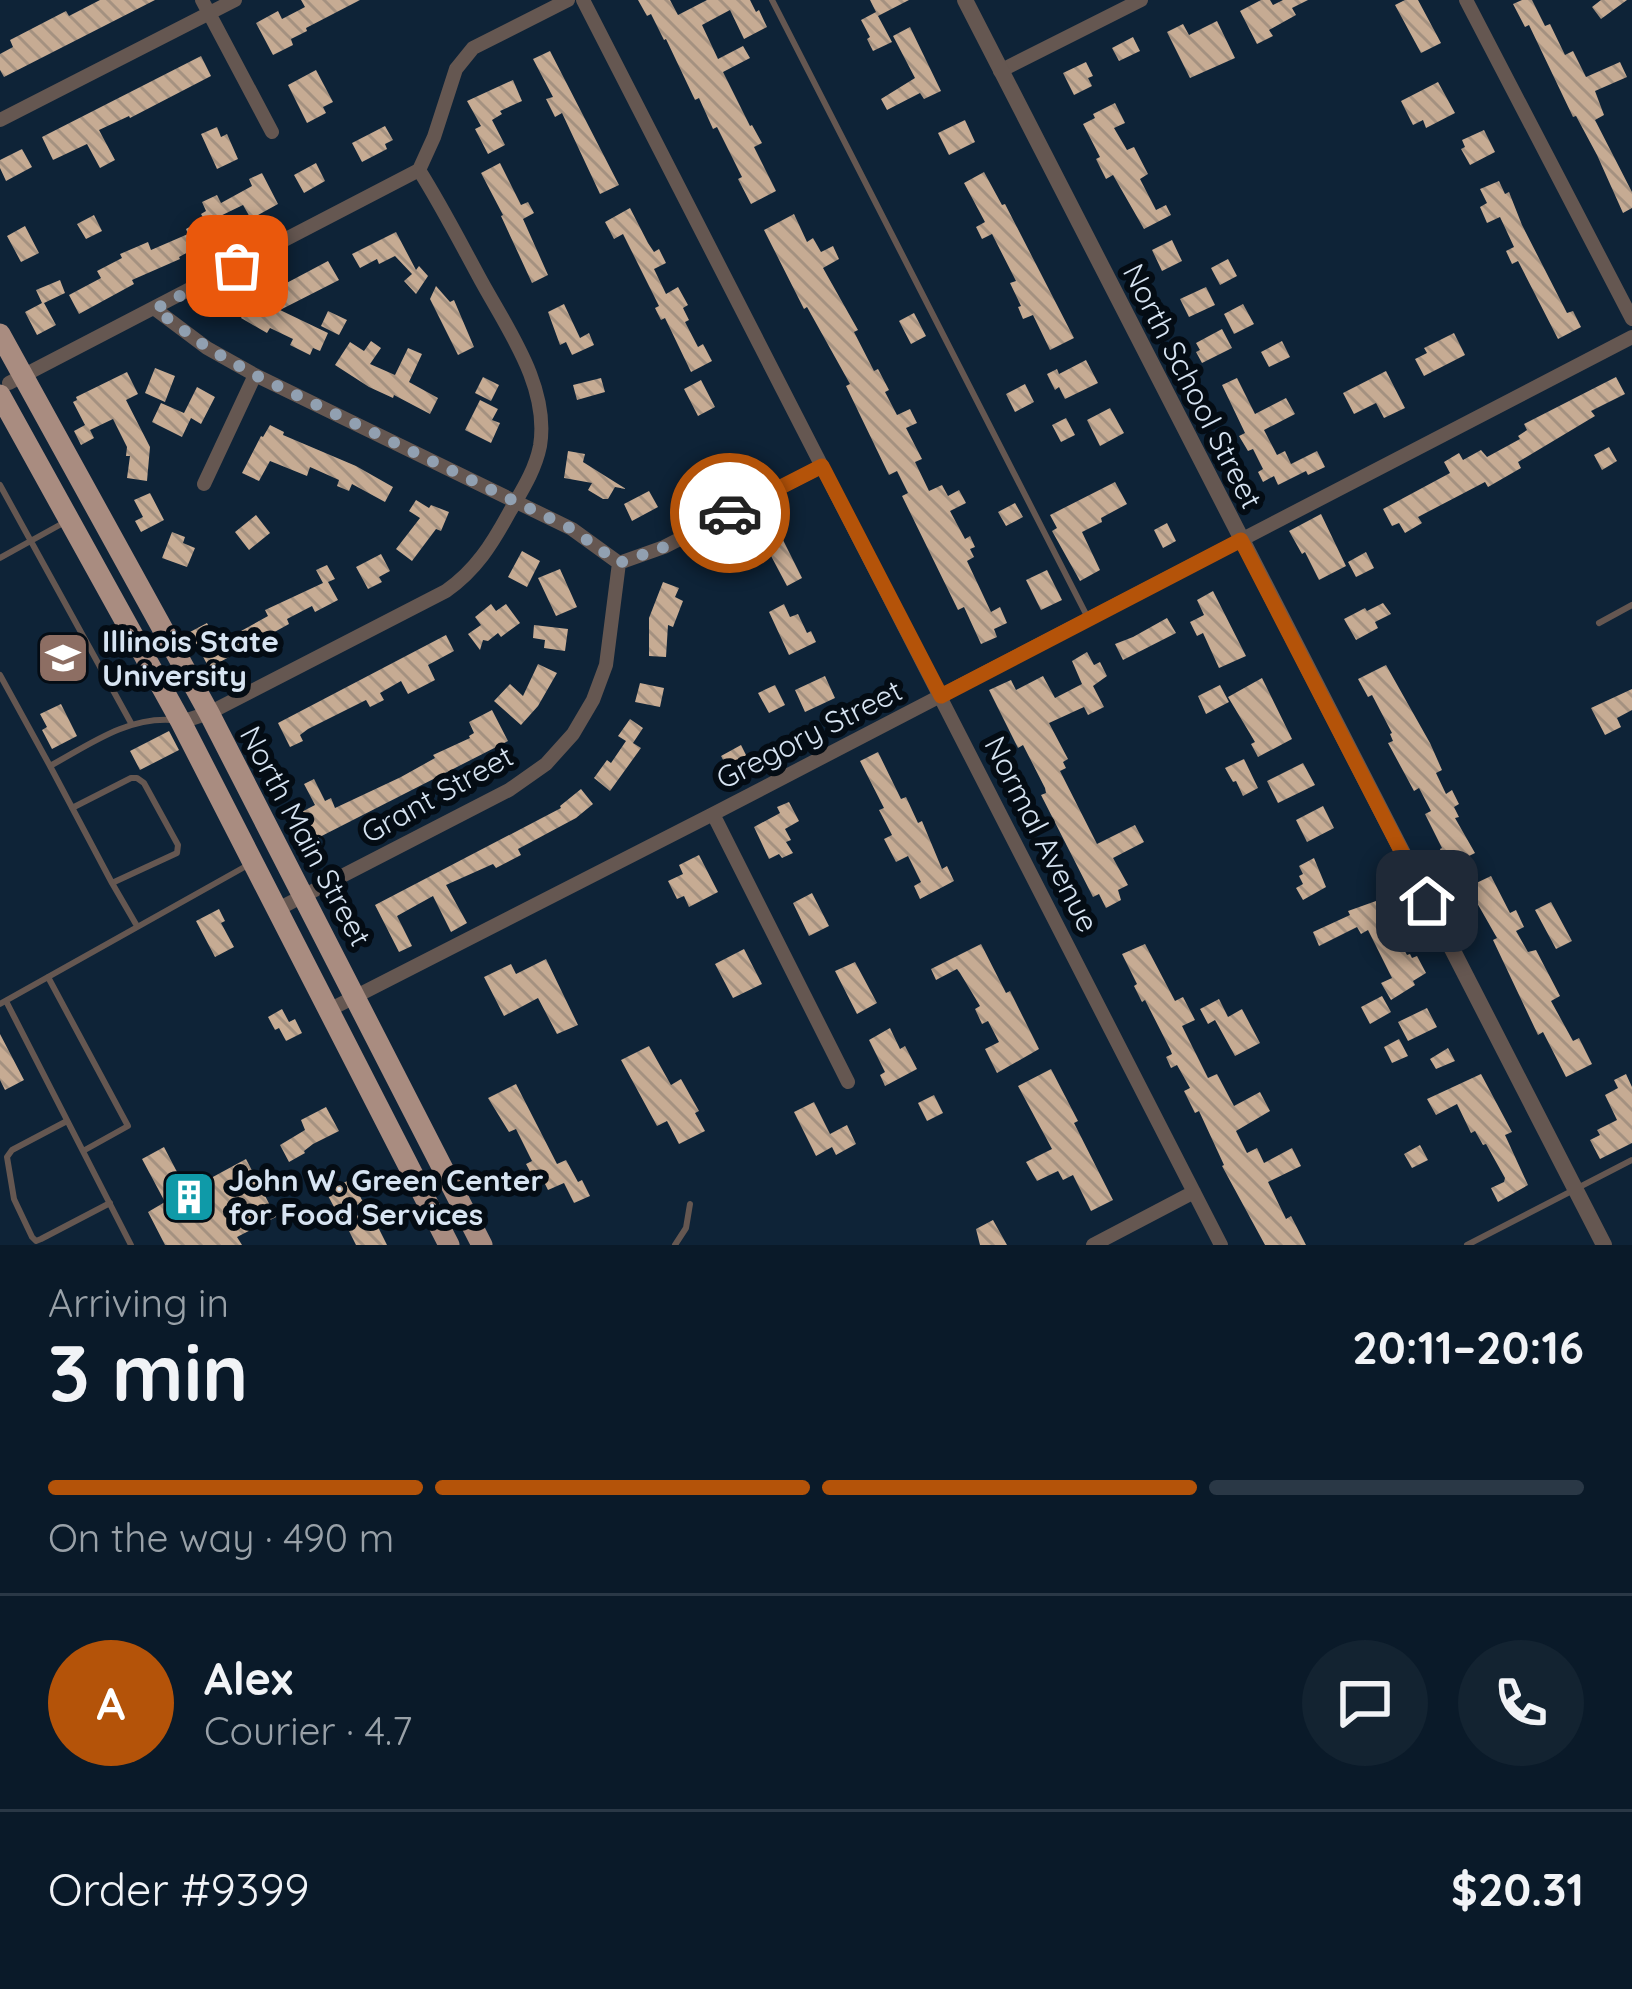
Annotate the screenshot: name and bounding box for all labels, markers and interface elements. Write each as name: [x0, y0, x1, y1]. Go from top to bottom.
pin: [186, 215, 288, 317]
icon: bag: [204, 233, 270, 299]
street label: North School Street: [1115, 257, 1271, 515]
courier: [670, 453, 790, 573]
icon: car: [697, 480, 763, 546]
place label: Illinois State University: [102, 622, 279, 694]
school or university icon: Illinois State University: [35, 630, 91, 686]
street label: Gregory Street: [710, 671, 908, 797]
street label: North Main Street: [232, 719, 380, 953]
street label: Normal Avenue: [976, 730, 1108, 938]
street label: Grant Street: [354, 737, 520, 851]
pin: [1376, 850, 1478, 952]
icon: home: [1394, 868, 1460, 934]
place label: John W. Green Center for Food Services: [228, 1161, 543, 1233]
building icon: John W. Green Center for Food Services: [161, 1169, 217, 1225]
text: Arriving in: [48, 1278, 229, 1327]
text: 20:11–20:16: [1352, 1319, 1584, 1375]
text: 3 min: [48, 1323, 249, 1421]
text: On the way · 490 m: [48, 1513, 394, 1562]
button: chat: [1302, 1640, 1428, 1766]
button: phone: [1458, 1640, 1584, 1766]
text: Alex: [204, 1650, 293, 1706]
text: A: [97, 1675, 125, 1731]
text: Courier · 4.7: [204, 1706, 412, 1755]
text: Order #9399: [48, 1861, 309, 1917]
text: $20.31: [1451, 1861, 1584, 1917]

